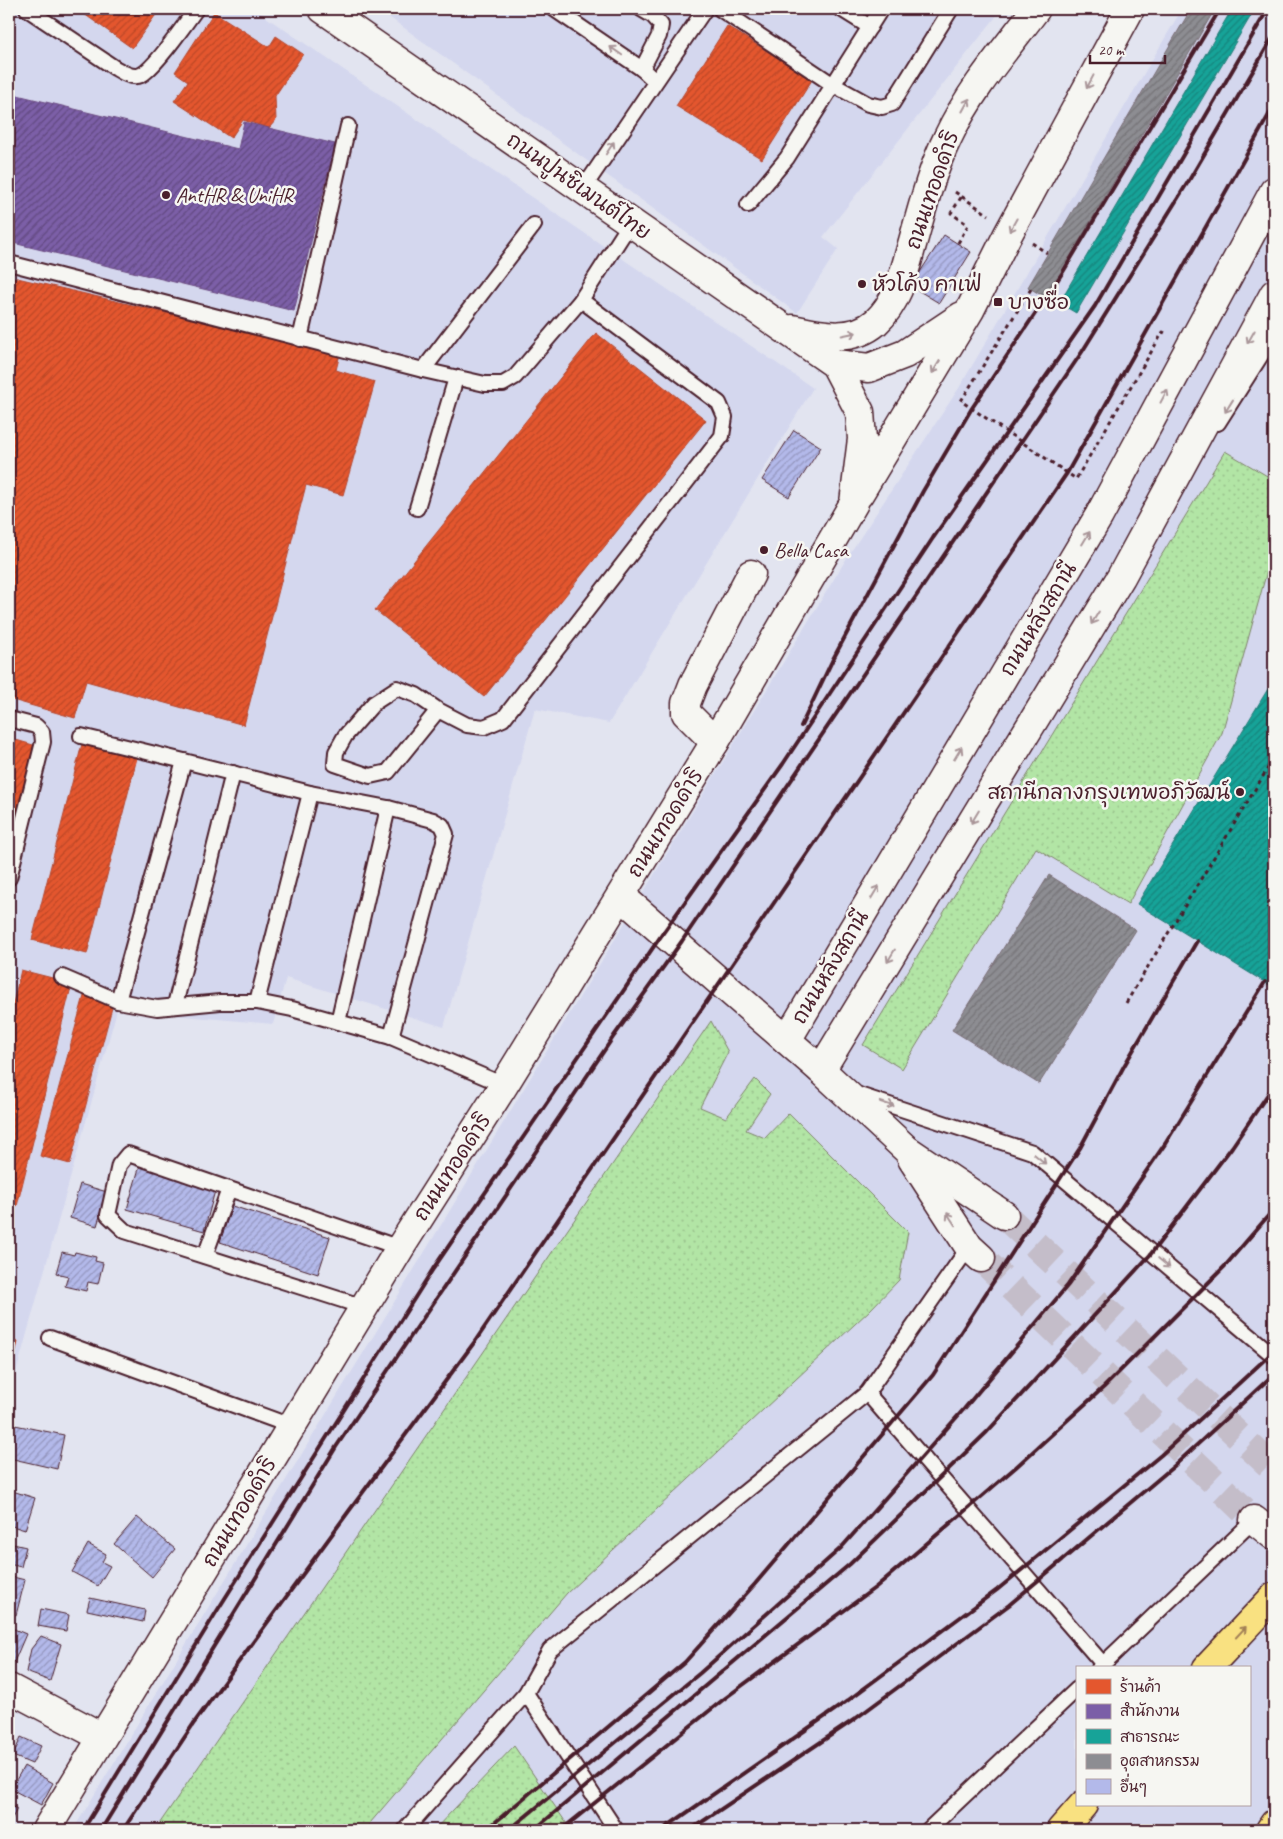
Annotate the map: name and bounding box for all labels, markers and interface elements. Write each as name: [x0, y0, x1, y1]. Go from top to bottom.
scale bar: [1090, 32, 1166, 64]
text: 20 m: [1098, 41, 1125, 60]
one-way arrow: [610, 46, 624, 56]
one-way arrow: [1085, 75, 1095, 90]
one-way arrow: [961, 98, 971, 112]
street label: ถนนปูนซิเมนต์ไทย: [500, 127, 656, 248]
street label: ถนนเทอดดำริ: [900, 127, 964, 253]
one-way arrow: [605, 142, 615, 156]
place label: AntHR & UniHR: [176, 182, 295, 208]
marker: AntHR & UniHR: [160, 189, 172, 201]
one-way arrow: [1008, 218, 1018, 233]
place label: หัวโค้ง คาเฟ่: [872, 271, 982, 297]
marker: หัวโค้ง คาเฟ่: [856, 278, 868, 290]
place label: บางซื่อ: [1008, 284, 1069, 315]
marker: บางซื่อ: [992, 296, 1004, 308]
one-way arrow: [840, 329, 856, 339]
one-way arrow: [1246, 329, 1256, 344]
one-way arrow: [931, 359, 941, 373]
one-way arrow: [1160, 389, 1169, 404]
one-way arrow: [1224, 399, 1235, 413]
one-way arrow: [1081, 531, 1091, 546]
place label: Bella Casa: [774, 537, 849, 563]
marker: Bella Casa: [758, 544, 770, 556]
street label: ถนนหลังสถานี: [994, 557, 1082, 681]
one-way arrow: [1090, 611, 1100, 625]
one-way arrow: [953, 746, 963, 760]
street label: ถนนเทอดดำริ: [621, 764, 709, 882]
place label: สถานีกลางกรุงเทพอภิวัฒน์: [987, 779, 1230, 808]
marker: สถานีกลางกรุงเทพอภิวัฒน์: [1234, 786, 1246, 798]
one-way arrow: [969, 810, 979, 824]
one-way arrow: [870, 886, 880, 900]
street label: ถนนหลังสถานี: [786, 905, 874, 1029]
one-way arrow: [885, 949, 895, 963]
one-way arrow: [879, 1100, 895, 1109]
street label: ถนนเทอดดำริ: [407, 1108, 497, 1226]
one-way arrow: [1033, 1153, 1046, 1164]
one-way arrow: [946, 1213, 956, 1227]
one-way arrow: [1157, 1258, 1170, 1269]
street label: ถนนเทอดดำริ: [196, 1452, 282, 1572]
one-way arrow: [1235, 1626, 1247, 1639]
legend: [1076, 1666, 1250, 1806]
text: ร้านค้า: [1120, 1677, 1161, 1697]
text: สำนักงาน: [1120, 1702, 1179, 1721]
text: สาธารณะ: [1120, 1728, 1180, 1747]
text: อุตสาหกรรม: [1120, 1752, 1200, 1772]
text: อื่นๆ: [1120, 1773, 1147, 1797]

